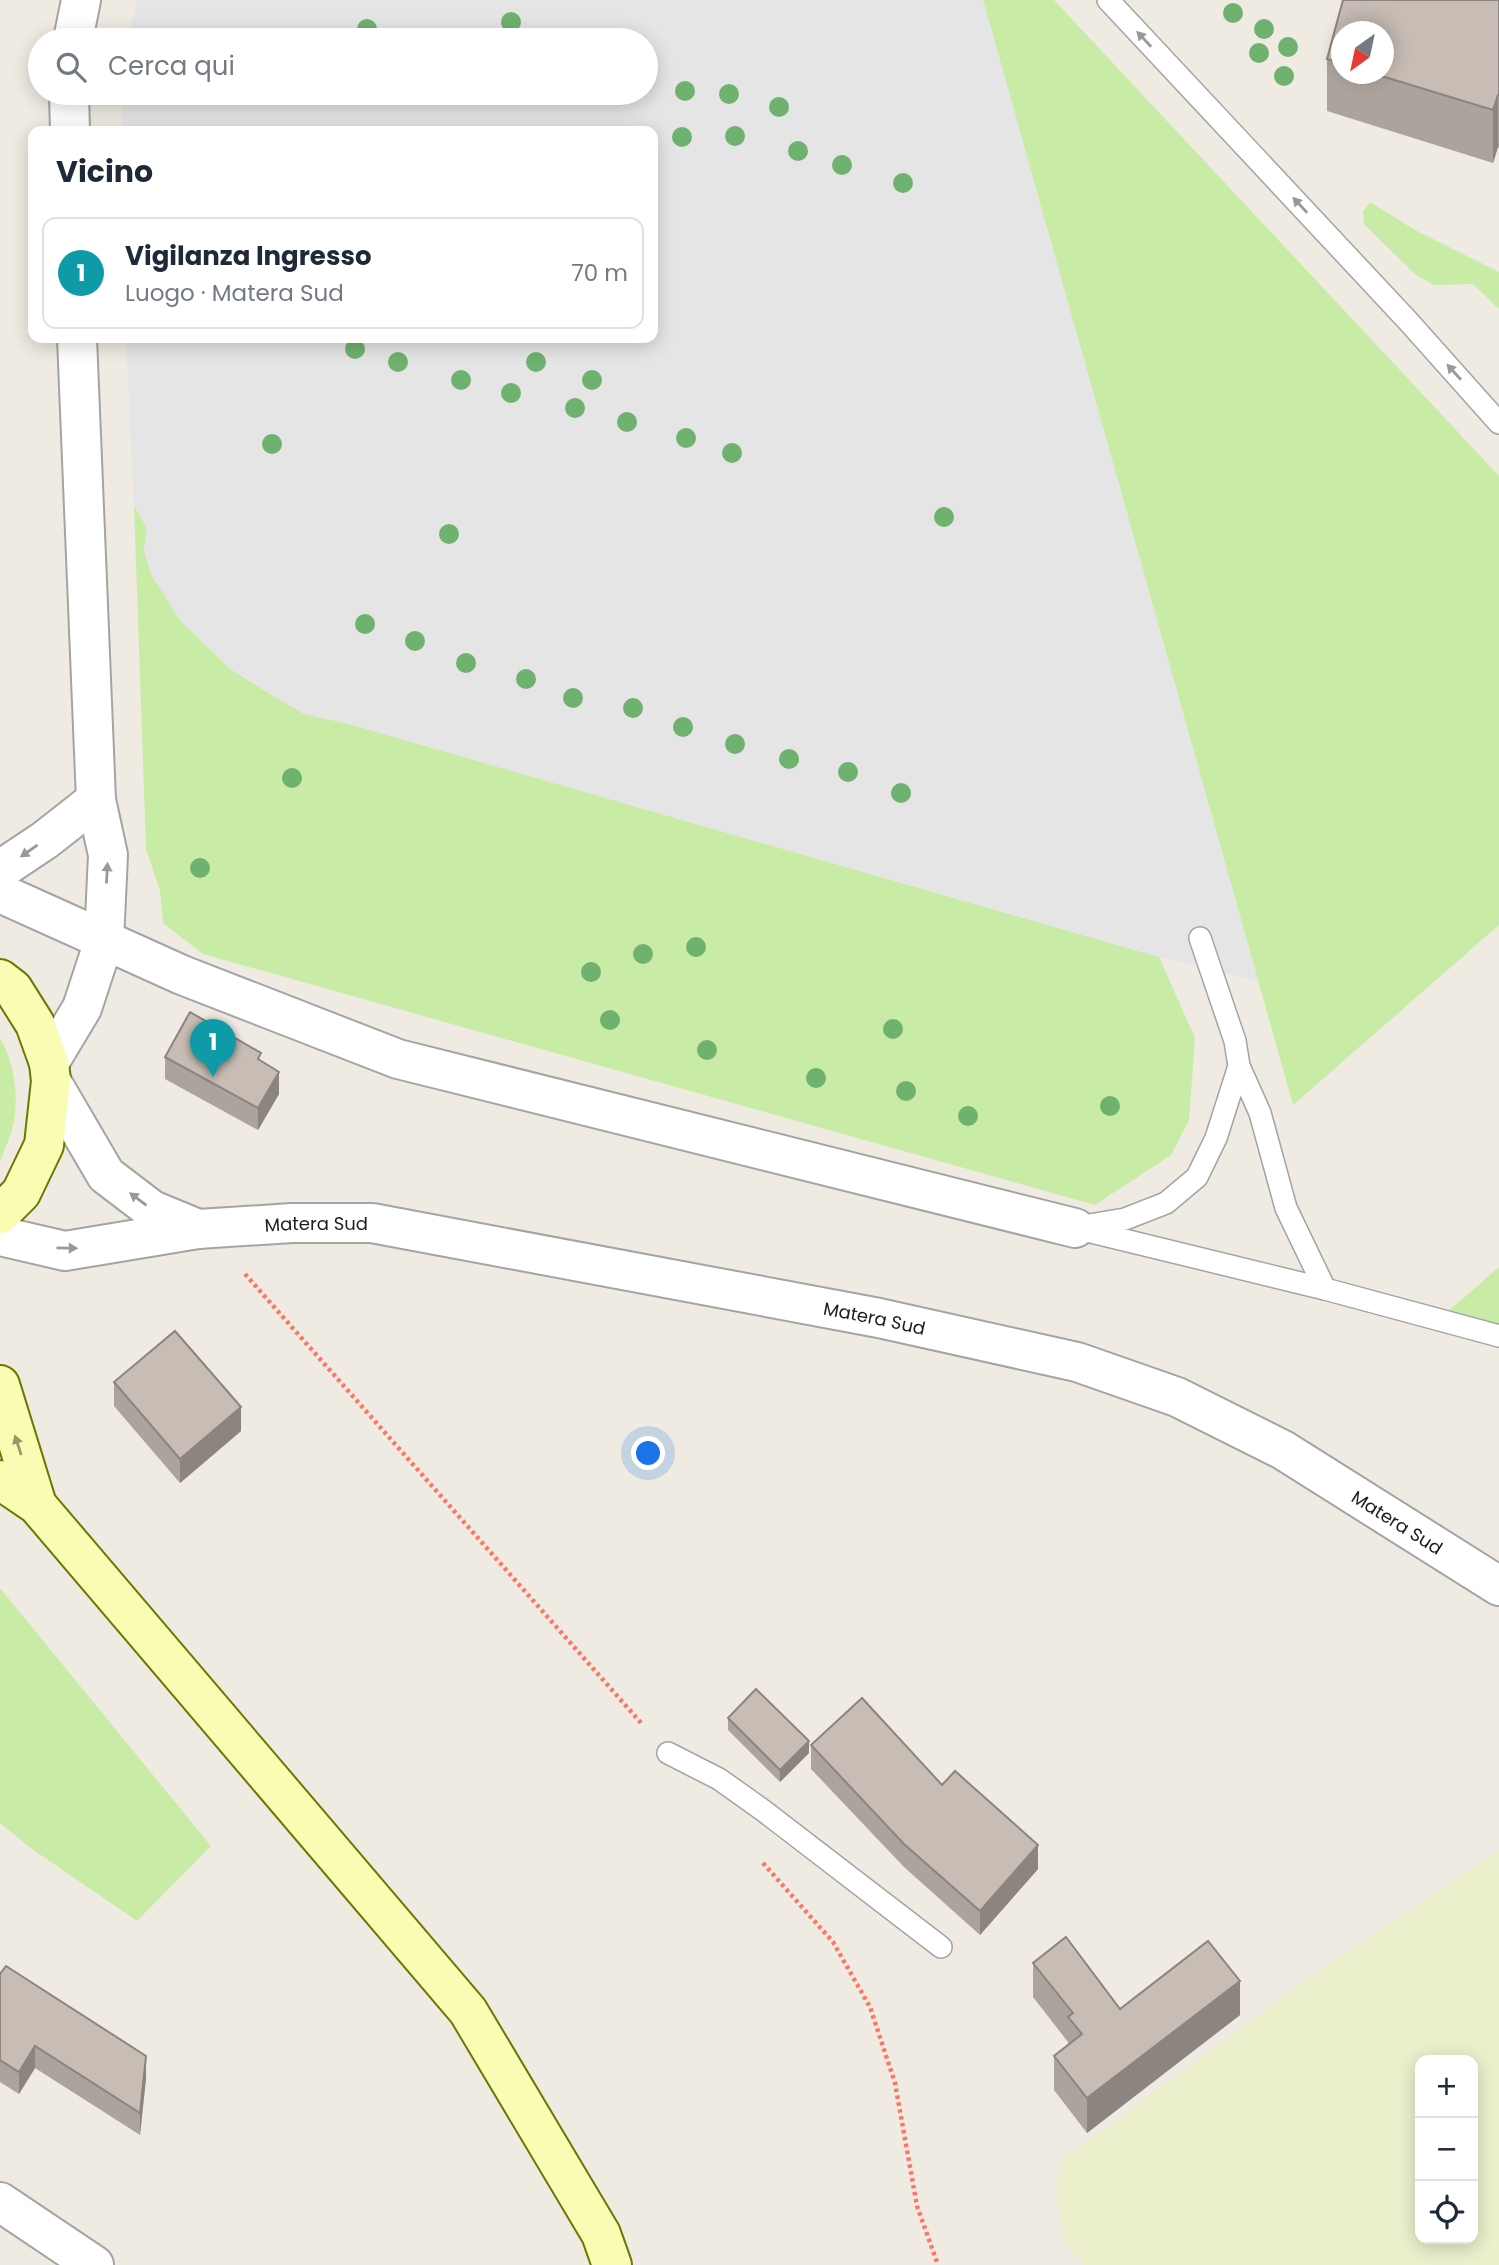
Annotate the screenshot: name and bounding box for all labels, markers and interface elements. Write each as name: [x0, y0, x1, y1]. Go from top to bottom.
north arrow: [1331, 21, 1394, 84]
search box: [28, 28, 658, 105]
one-way arrow: [1137, 31, 1153, 48]
icon: search: [52, 48, 90, 86]
text: Cerca qui: [108, 48, 235, 84]
text: Vicino: [56, 150, 153, 193]
one-way arrow: [1292, 197, 1308, 214]
text: Vigilanza Ingresso: [125, 238, 371, 274]
text: 1: [77, 257, 85, 289]
text: 70 m: [571, 257, 628, 289]
text: Luogo · Matera Sud: [125, 277, 344, 309]
one-way arrow: [1446, 363, 1462, 381]
one-way arrow: [20, 844, 38, 858]
one-way arrow: [102, 861, 113, 883]
pin: 1: [190, 1019, 236, 1077]
one-way arrow: [129, 1192, 147, 1207]
street label: Matera Sud: [264, 1211, 368, 1237]
one-way arrow: [56, 1242, 78, 1254]
street label: Matera Sud: [821, 1295, 928, 1340]
one-way arrow: [13, 1435, 23, 1456]
your location: [631, 1436, 665, 1470]
street label: Matera Sud: [1347, 1484, 1448, 1560]
map controls: [1415, 2055, 1478, 2244]
button: +: [1415, 2055, 1478, 2118]
button: −: [1415, 2118, 1478, 2181]
button: locate: [1415, 2181, 1478, 2244]

